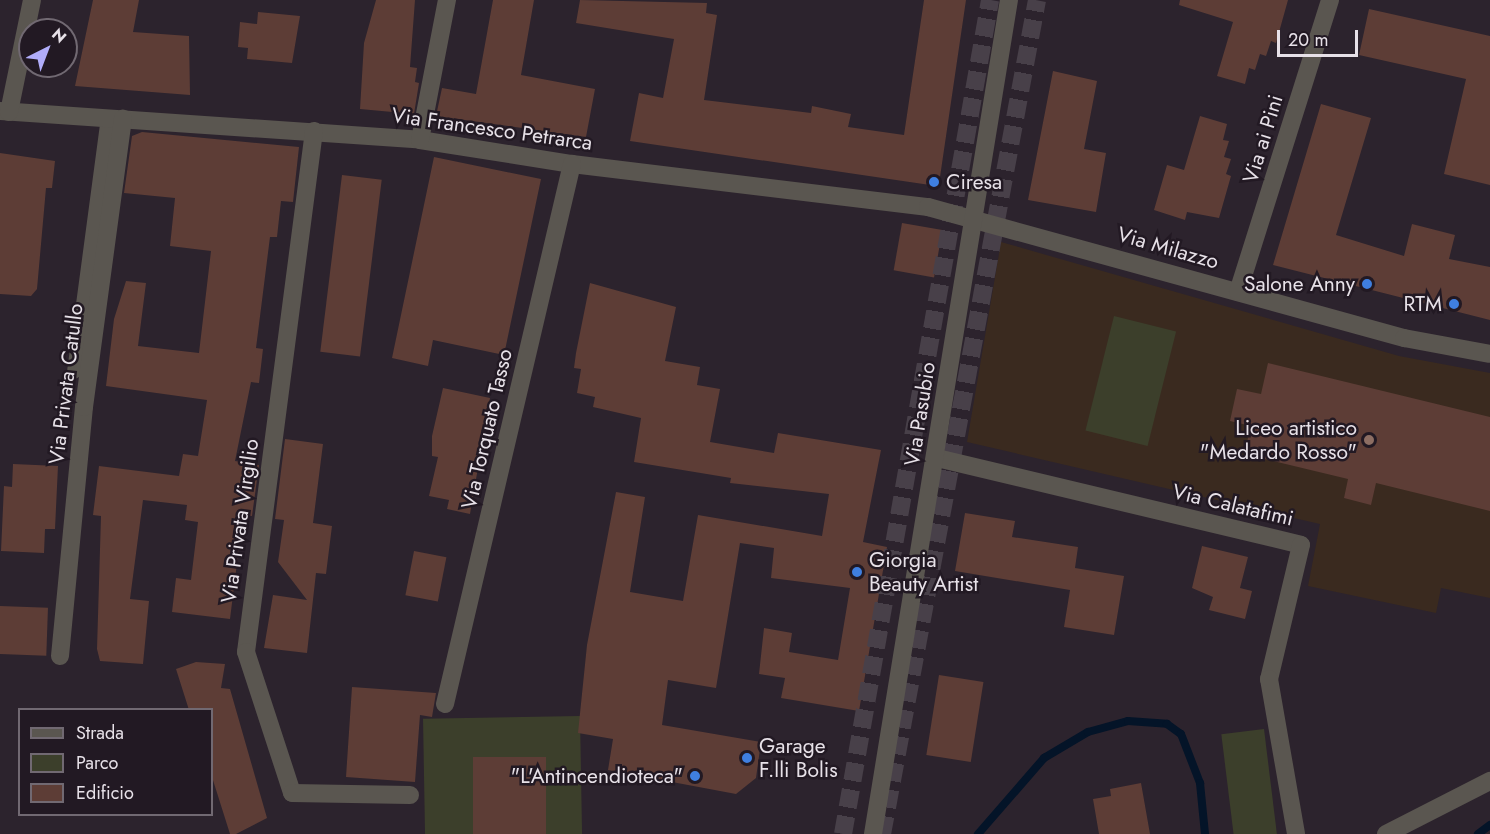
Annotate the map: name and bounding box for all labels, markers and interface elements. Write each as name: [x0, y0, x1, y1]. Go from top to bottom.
north arrow: [18, 18, 78, 78]
scale bar: [1280, 18, 1361, 56]
text: N: [47, 23, 71, 49]
text: 20 m: [1288, 27, 1328, 53]
street label: Via ai Pini: [1238, 92, 1288, 186]
street label: Via Francesco Petrarca: [390, 102, 594, 156]
place label: Ciresa: [946, 169, 1002, 195]
marker: Ciresa: [927, 175, 941, 189]
street label: Via Milazzo: [1114, 222, 1222, 274]
place label: Salone Anny: [1244, 271, 1355, 297]
marker: Salone Anny: [1360, 277, 1374, 291]
place label: RTM: [1403, 291, 1442, 317]
marker: RTM: [1447, 297, 1461, 311]
street label: Via Privata Catullo: [44, 302, 88, 466]
street label: Via Torquato Tasso: [456, 346, 518, 512]
street label: Via Pasubio: [899, 360, 941, 468]
place label: Liceo artistico "Medardo Rosso": [1200, 415, 1357, 465]
marker: Liceo artistico "Medardo Rosso": [1362, 433, 1376, 447]
street label: Via Privata Virgilio: [216, 437, 264, 605]
street label: Via Calatafimi: [1170, 479, 1296, 531]
place label: Giorgia Beauty Artist: [869, 547, 978, 597]
marker: Giorgia Beauty Artist: [850, 565, 864, 579]
legend: [18, 708, 213, 816]
text: Strada: [76, 720, 124, 746]
place label: Garage F.lli Bolis: [759, 733, 838, 783]
text: Parco: [76, 750, 118, 776]
marker: Garage F.lli Bolis: [740, 751, 754, 765]
place label: "L'Antincendioteca": [511, 763, 683, 789]
marker: "L'Antincendioteca": [688, 769, 702, 783]
text: Edificio: [76, 780, 134, 806]

